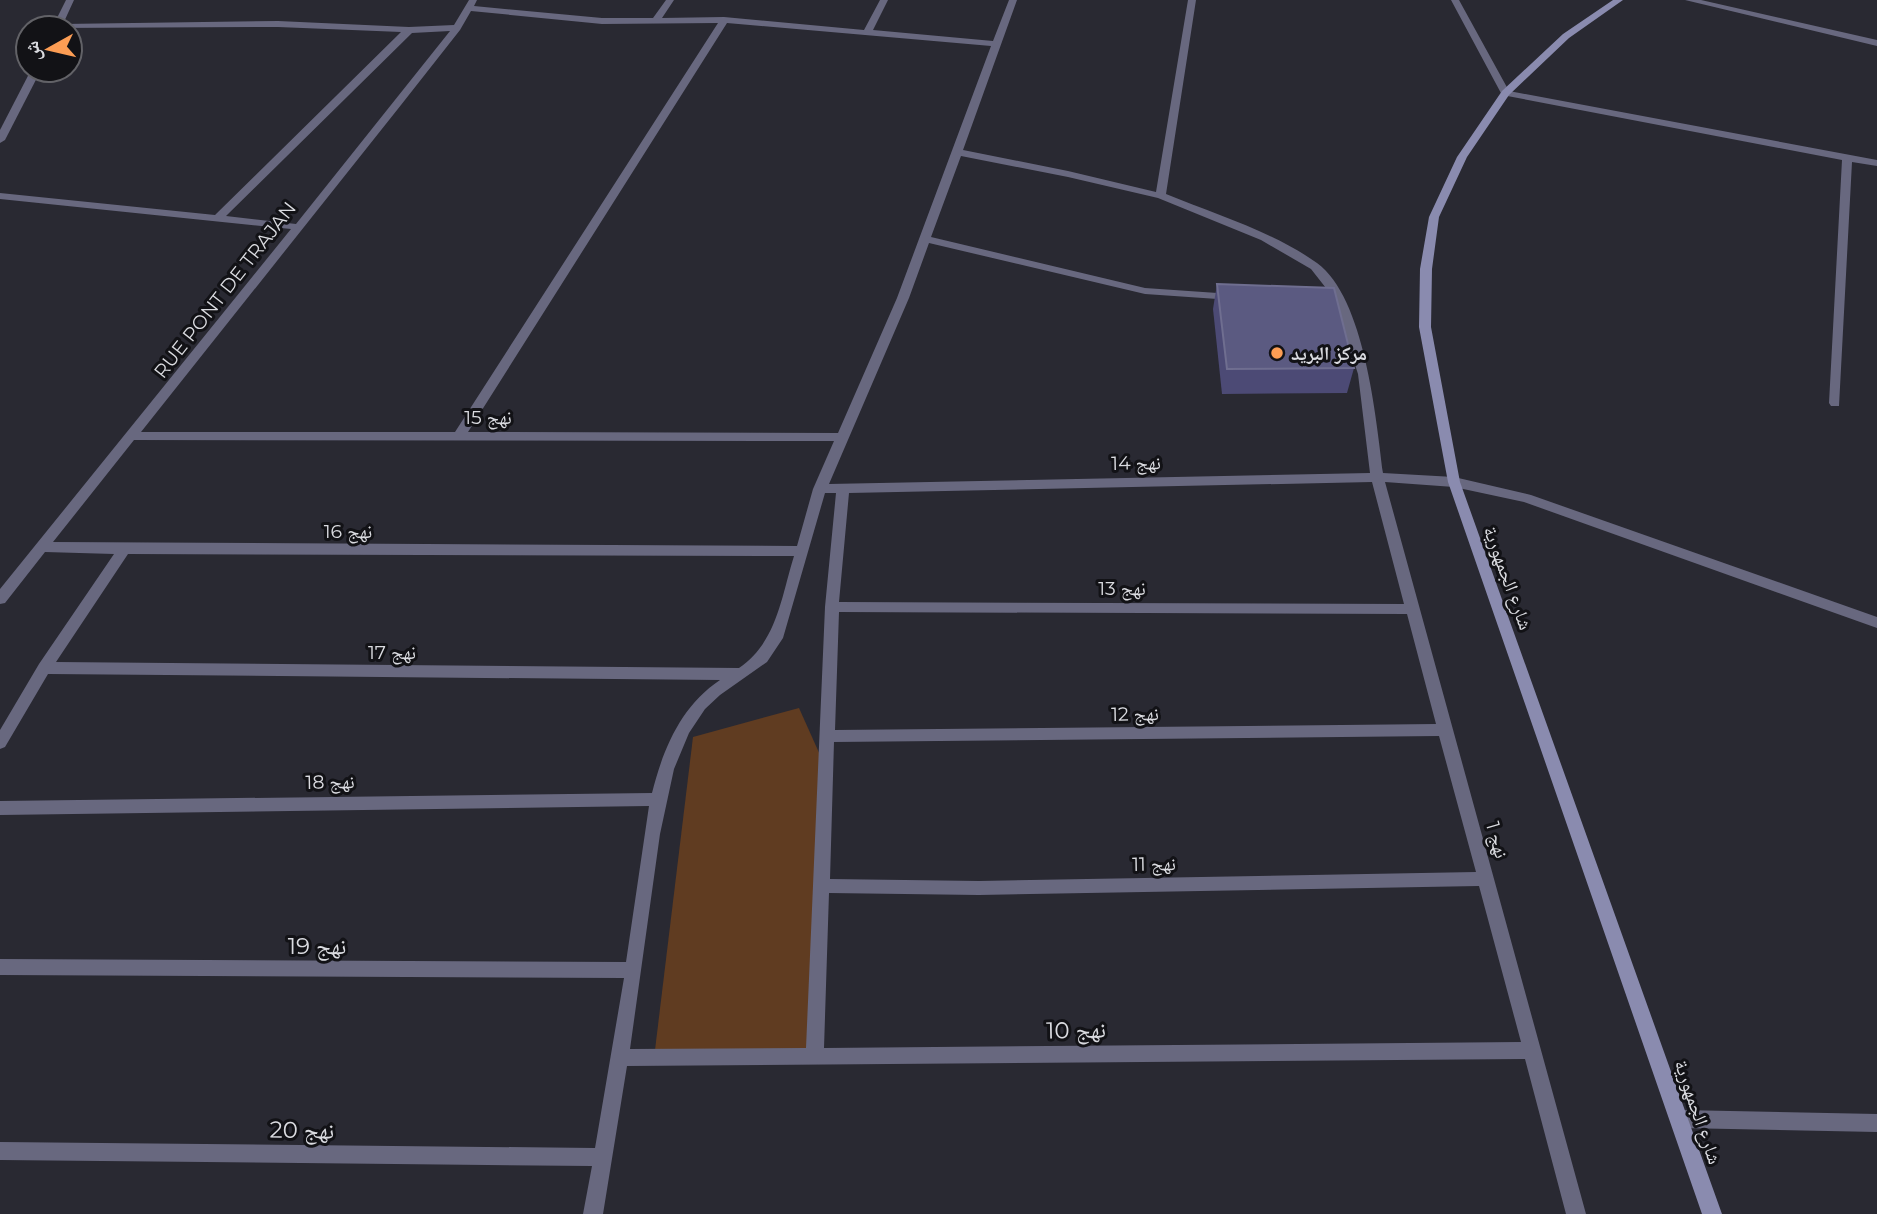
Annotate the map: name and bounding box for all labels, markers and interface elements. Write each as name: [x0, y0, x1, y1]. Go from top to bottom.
north arrow: [14, 14, 84, 84]
text: ش: [20, 40, 45, 63]
street label: RUE PONT DE TRAJAN: [149, 197, 301, 383]
place label: مركز البريد: [1291, 342, 1367, 365]
marker: مركز البريد: [1269, 345, 1285, 361]
street label: نهج 15: [464, 406, 512, 430]
street label: نهج 14: [1111, 451, 1161, 476]
street label: نهج 16: [324, 520, 372, 544]
street label: شارع الجمهورية: [1479, 523, 1537, 633]
street label: نهج 13: [1098, 577, 1146, 601]
street label: نهج 17: [368, 641, 416, 665]
street label: نهج 12: [1111, 702, 1159, 727]
street label: نهج 18: [305, 770, 355, 795]
street label: نهج 1: [1480, 819, 1513, 861]
street label: نهج 11: [1132, 852, 1176, 877]
street label: نهج 19: [288, 932, 346, 961]
street label: نهج 10: [1046, 1015, 1106, 1046]
street label: شارع الجمهورية: [1669, 1057, 1727, 1167]
street label: نهج 20: [269, 1115, 335, 1146]

